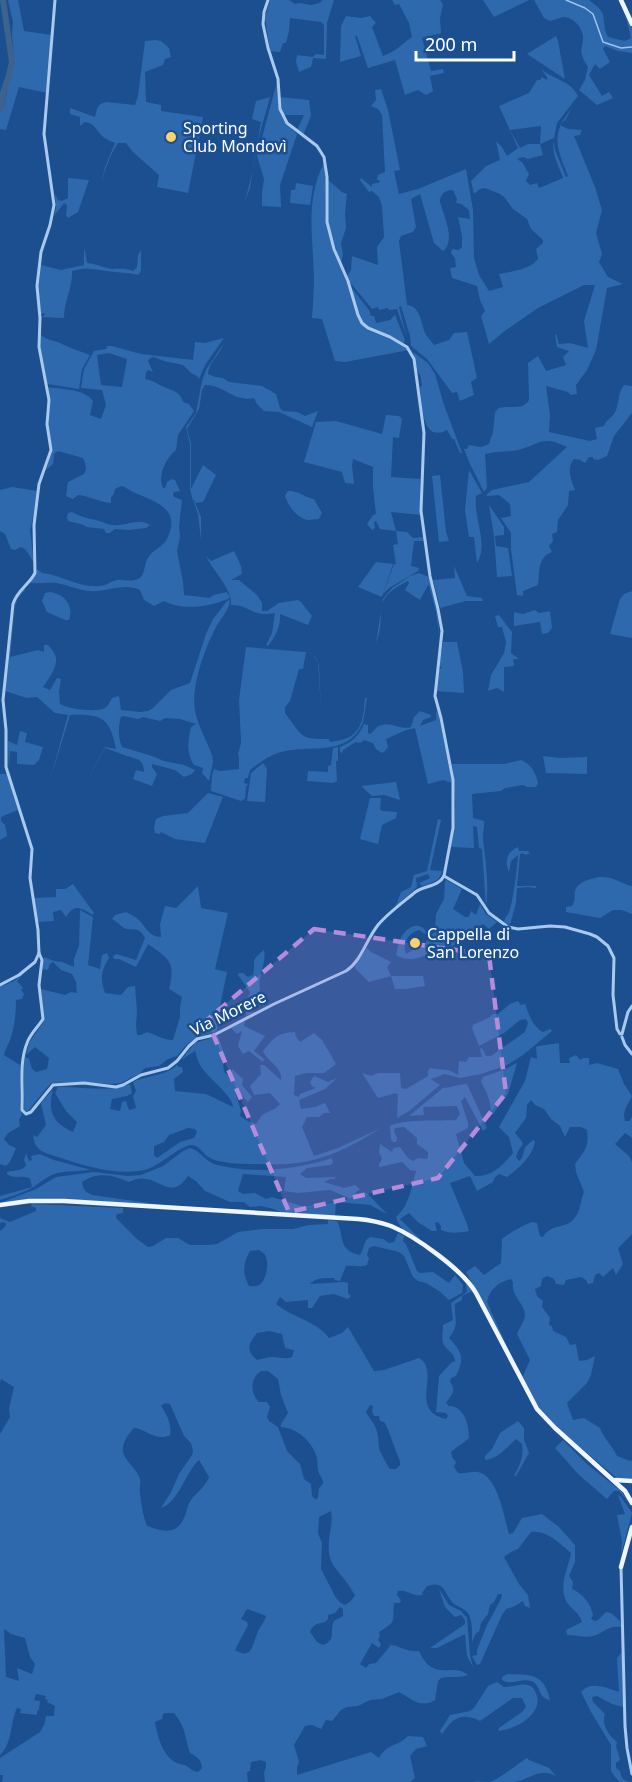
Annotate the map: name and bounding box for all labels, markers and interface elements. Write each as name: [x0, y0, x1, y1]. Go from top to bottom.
scale bar: [416, 24, 514, 62]
text: 200 m: [425, 32, 477, 56]
place label: Sporting Club Mondovì: [183, 117, 287, 157]
marker: Sporting Club Mondovì: [164, 130, 178, 144]
place label: Cappella di San Lorenzo: [427, 923, 519, 963]
marker: Cappella di San Lorenzo: [408, 936, 422, 950]
street label: Via Morere: [186, 985, 270, 1041]

